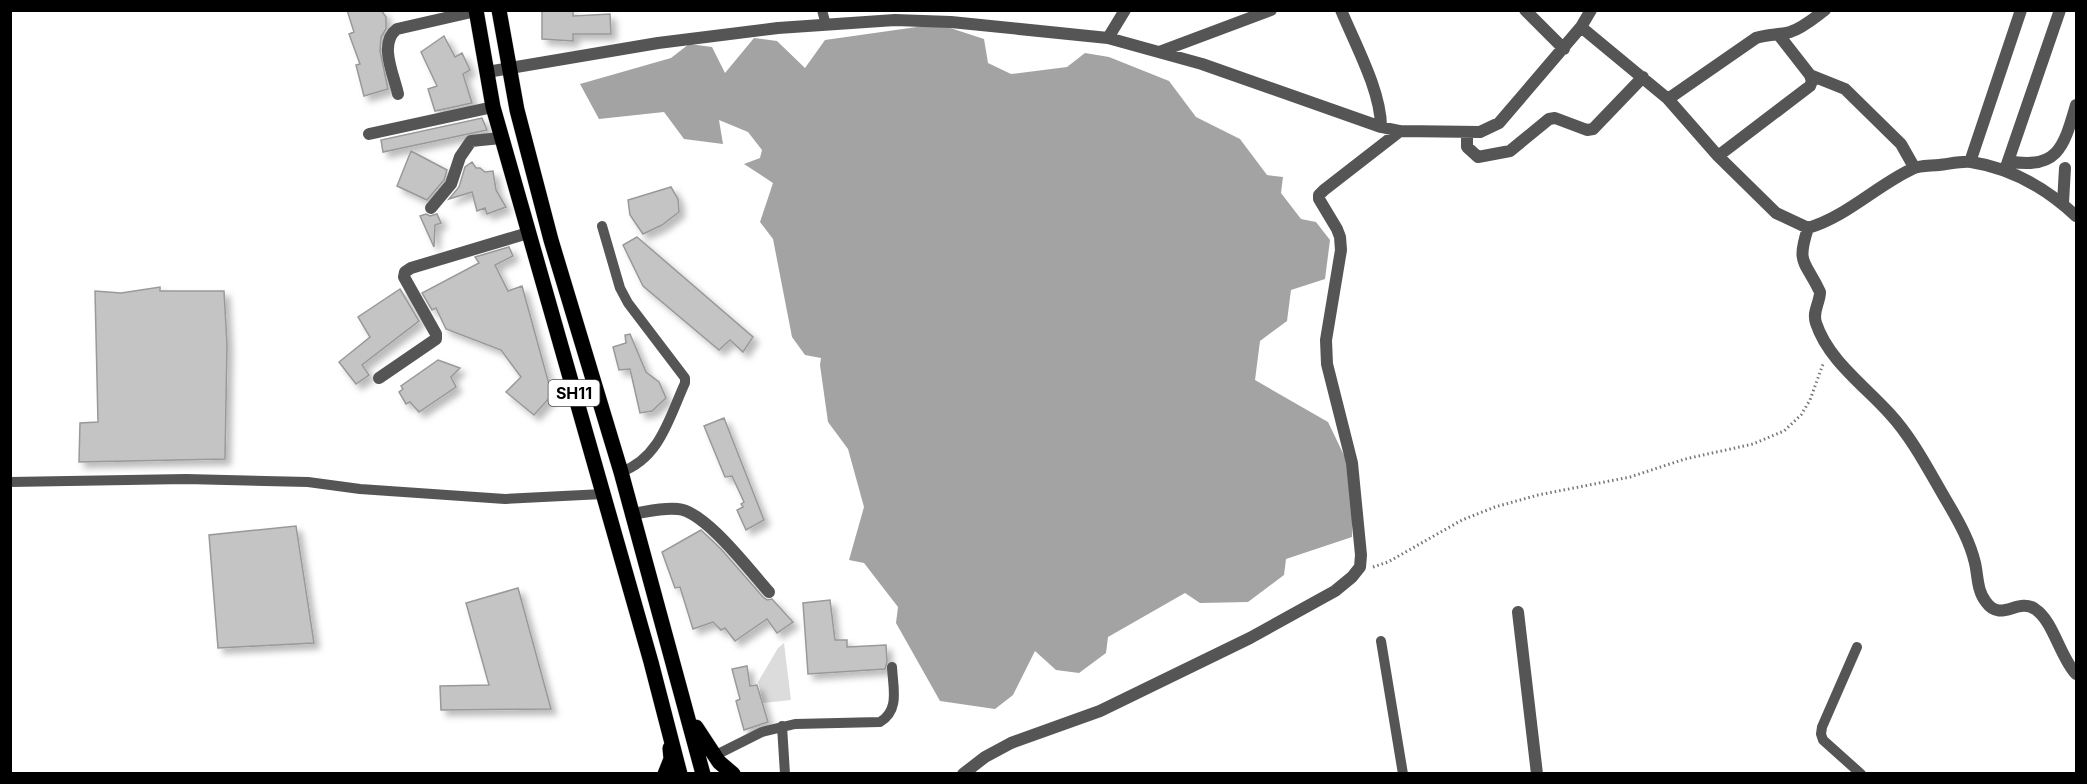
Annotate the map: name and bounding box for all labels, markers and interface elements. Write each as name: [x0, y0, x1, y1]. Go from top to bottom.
road number: SH11: [548, 380, 600, 406]

